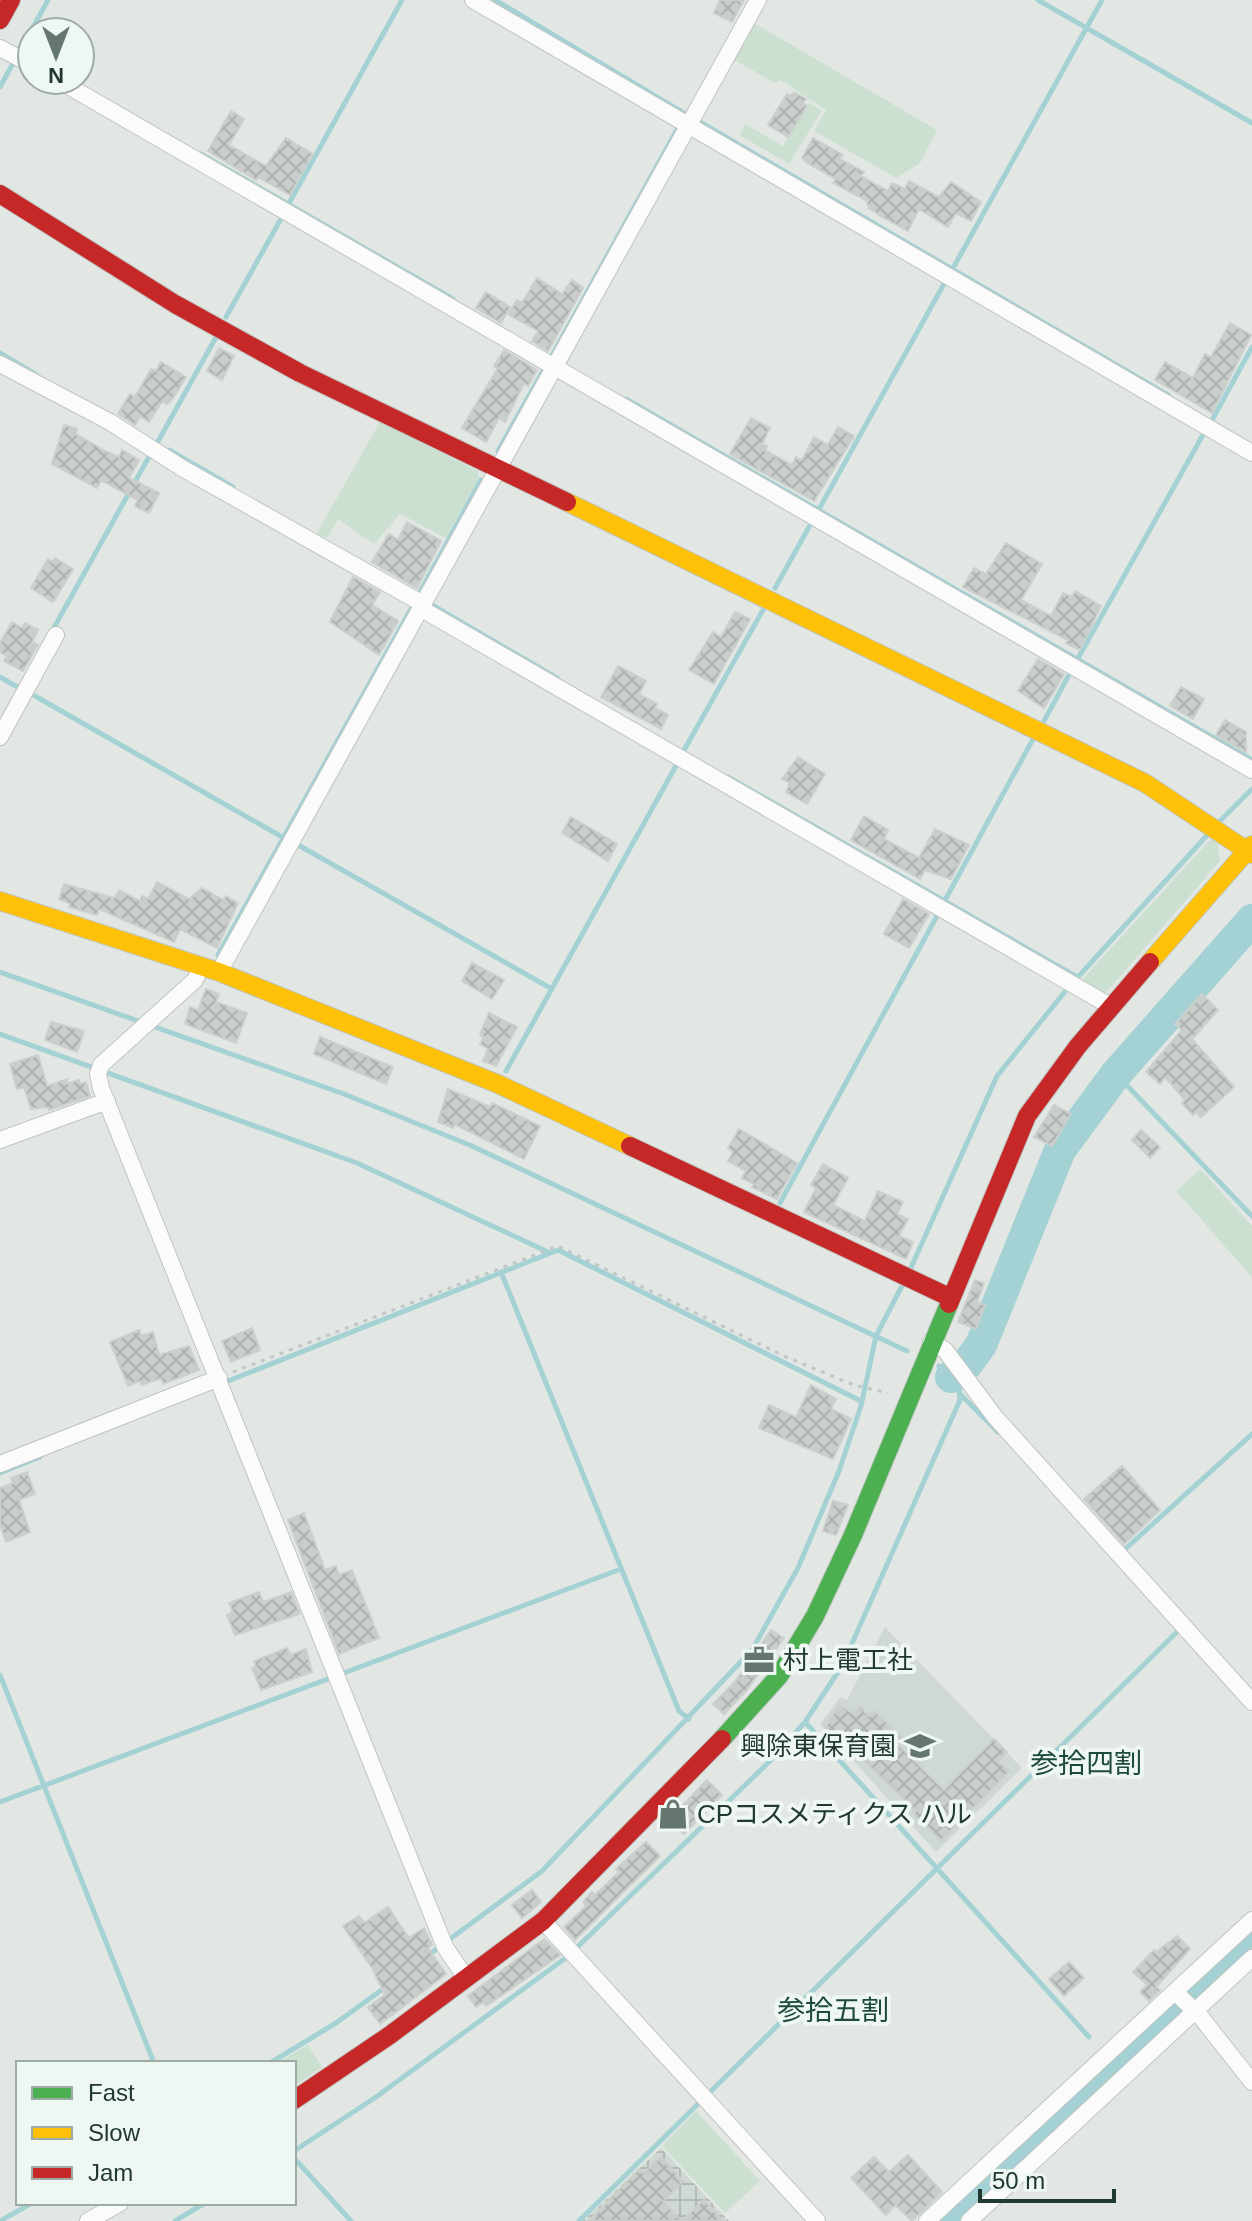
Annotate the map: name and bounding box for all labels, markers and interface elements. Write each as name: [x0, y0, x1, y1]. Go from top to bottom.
north arrow: [16, 16, 96, 96]
text: N: [48, 63, 64, 88]
office icon: 村上電工社: [742, 1643, 776, 1677]
place label: 村上電工社: [783, 1645, 913, 1675]
school or university icon: 興除東保育園: [903, 1729, 937, 1763]
place label: 興除東保育園: [740, 1731, 896, 1761]
district label: 参拾四割: [1030, 1748, 1142, 1779]
shop icon: CPコスメティクス ハル: [656, 1797, 690, 1831]
place label: CPコスメティクス ハル: [697, 1799, 972, 1829]
district label: 参拾五割: [777, 1995, 889, 2026]
legend: [16, 2061, 296, 2205]
text: Fast: [88, 2079, 135, 2106]
text: Slow: [88, 2119, 141, 2146]
scale bar: [980, 2153, 1114, 2203]
text: Jam: [88, 2159, 133, 2186]
text: 50 m: [992, 2167, 1045, 2194]

